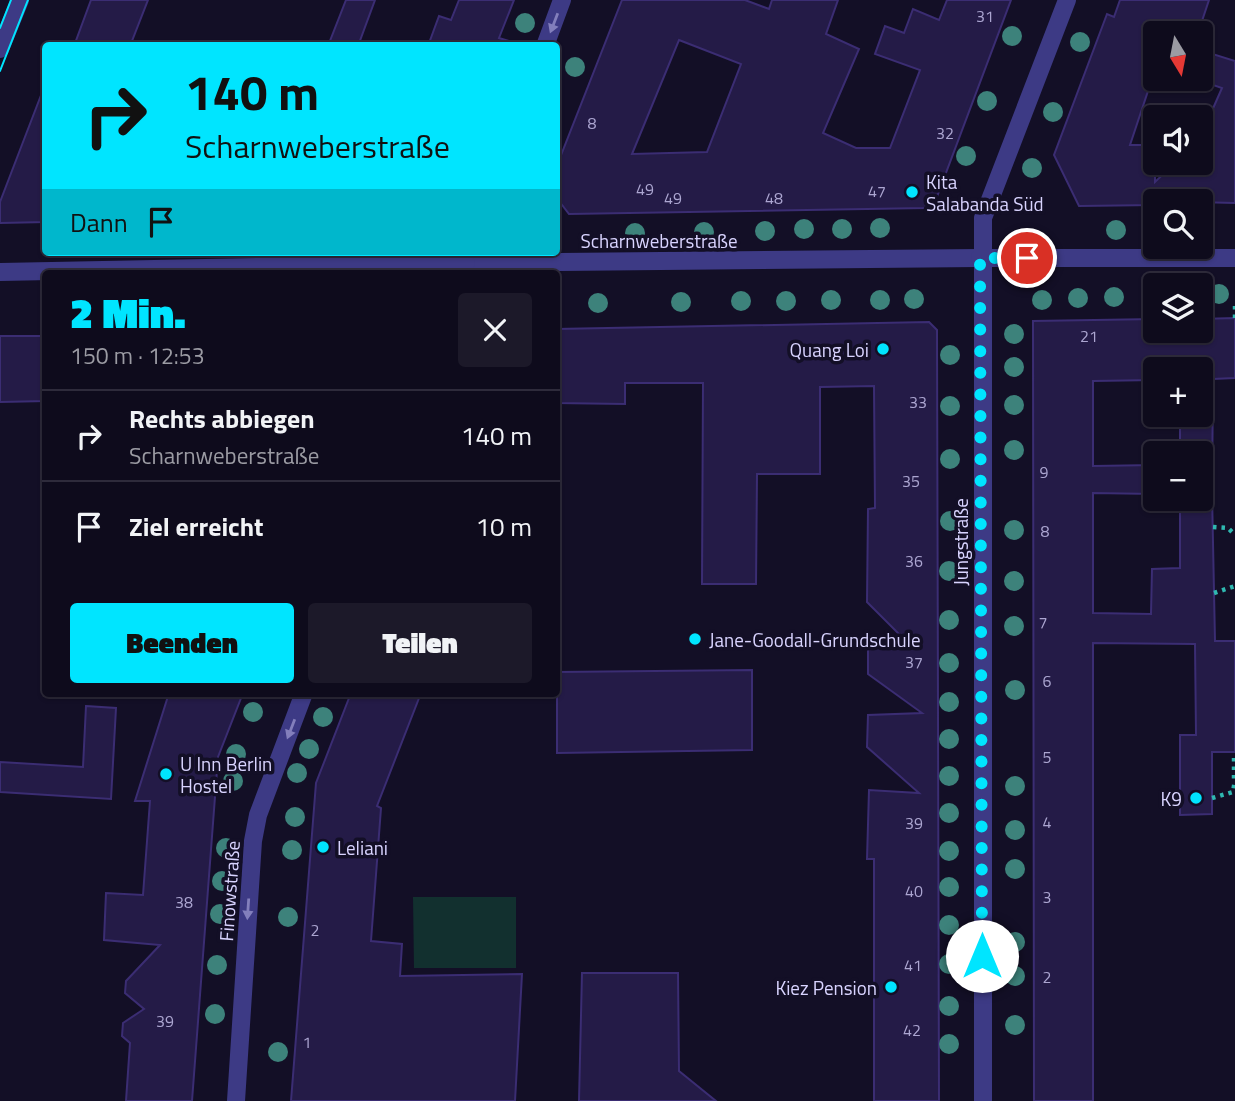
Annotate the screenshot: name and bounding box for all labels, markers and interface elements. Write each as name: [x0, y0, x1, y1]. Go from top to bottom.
house number: 31: [976, 4, 994, 28]
one-way arrow: [548, 12, 559, 33]
north arrow: [1143, 21, 1213, 91]
map controls: [1143, 21, 1213, 511]
text: 140 m: [185, 54, 319, 129]
icon: right: [70, 70, 161, 161]
button: sound: [1143, 105, 1213, 175]
house number: 8: [588, 111, 597, 135]
house number: 32: [936, 121, 954, 145]
text: Scharnweberstraße: [185, 122, 450, 170]
place label: Kita Salabanda Süd: [926, 167, 1044, 218]
house number: 49: [636, 177, 654, 201]
house number: 47: [868, 179, 886, 203]
marker: Kita Salabanda Süd: [904, 184, 920, 200]
house number: 49: [664, 186, 682, 210]
house number: 48: [765, 186, 783, 210]
button: search: [1143, 189, 1213, 259]
text: Dann: [70, 203, 128, 242]
icon: arrive: [142, 203, 180, 241]
street label: Scharnweberstraße: [580, 226, 738, 255]
pin: [997, 228, 1057, 288]
icon: arrive: [1008, 239, 1046, 277]
button: layers: [1143, 273, 1213, 343]
text: 2 Min.: [70, 280, 186, 344]
button: close: [458, 293, 532, 367]
house number: 21: [1080, 324, 1098, 348]
place label: Quang Loi: [790, 335, 869, 364]
text: 150 m · 12:53: [70, 338, 205, 373]
marker: Quang Loi: [875, 341, 891, 357]
button: +: [1143, 357, 1213, 427]
house number: 33: [909, 390, 927, 414]
text: Rechts abbiegen: [129, 399, 315, 438]
text: 140 m: [461, 416, 532, 455]
icon: right: [70, 417, 108, 455]
text: Scharnweberstraße: [129, 438, 319, 473]
button: −: [1143, 441, 1213, 511]
house number: 9: [1040, 460, 1049, 484]
house number: 35: [902, 469, 920, 493]
street label: Jungstraße: [946, 498, 975, 586]
text: Ziel erreicht: [129, 507, 264, 546]
text: 10 m: [475, 507, 532, 546]
icon: arrive: [70, 508, 108, 546]
house number: 8: [1041, 519, 1050, 543]
house number: 36: [905, 549, 923, 573]
button: Beenden: [70, 603, 294, 683]
button: Teilen: [308, 603, 532, 683]
house number: 7: [1039, 610, 1047, 634]
place label: Jane-Goodall-Grundschule: [709, 625, 921, 654]
marker: Jane-Goodall-Grundschule: [687, 631, 703, 647]
house number: 37: [905, 650, 923, 674]
house number: 6: [1043, 669, 1052, 693]
one-way arrow: [285, 718, 296, 739]
house number: 5: [1043, 745, 1052, 769]
place label: U Inn Berlin Hostel: [180, 749, 272, 800]
marker: U Inn Berlin Hostel: [158, 766, 174, 782]
place label: K9: [1161, 784, 1182, 813]
marker: K9: [1188, 790, 1204, 806]
house number: 4: [1043, 810, 1052, 834]
house number: 39: [905, 811, 923, 835]
place label: Leliani: [337, 833, 388, 862]
marker: Leliani: [315, 839, 331, 855]
street label: Finowstraße: [211, 840, 247, 942]
house number: 40: [905, 879, 923, 903]
house number: 3: [1043, 885, 1051, 909]
house number: 38: [175, 890, 193, 914]
one-way arrow: [243, 899, 254, 921]
house number: 2: [311, 918, 319, 942]
position arrow: [945, 919, 1019, 993]
house number: 41: [904, 953, 922, 977]
house number: 2: [1043, 965, 1051, 989]
place label: Kiez Pension: [775, 973, 877, 1002]
marker: Kiez Pension: [883, 979, 899, 995]
house number: 39: [156, 1009, 174, 1033]
house number: 42: [903, 1018, 921, 1042]
house number: 1: [303, 1030, 311, 1054]

